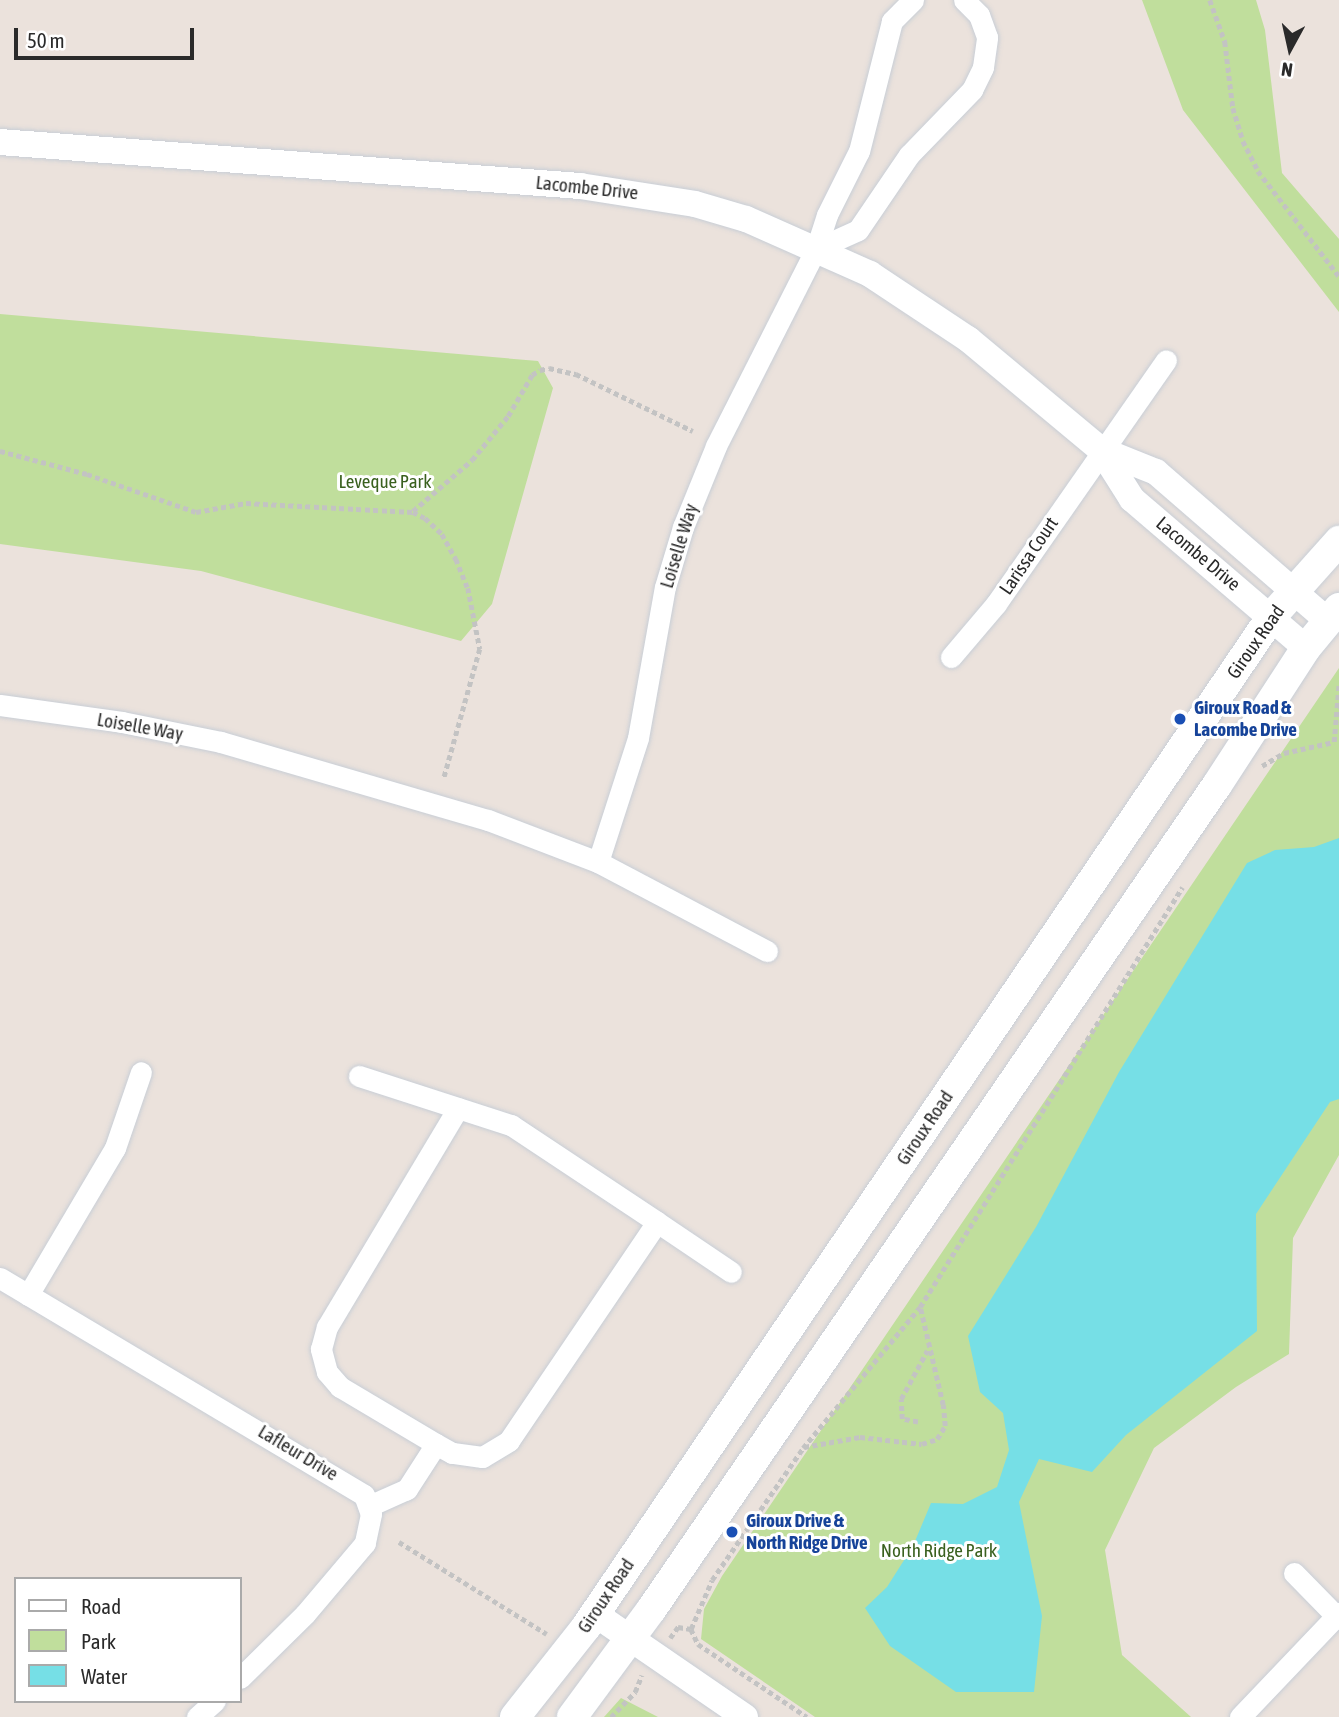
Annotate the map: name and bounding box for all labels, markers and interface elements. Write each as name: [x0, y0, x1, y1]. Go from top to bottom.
scale bar: [18, 14, 198, 58]
north arrow: [1255, 14, 1325, 84]
text: 50 m: [27, 28, 65, 52]
text: N: [1280, 58, 1294, 81]
street label: Lacombe Drive: [535, 171, 639, 205]
park label: Leveque Park: [338, 471, 432, 493]
street label: Loiselle Way: [655, 501, 703, 591]
street label: Lacombe Drive: [1151, 512, 1245, 596]
street label: Larissa Court: [995, 513, 1063, 599]
street label: Giroux Road: [1222, 601, 1290, 683]
place label: Giroux Road & Lacombe Drive: [1194, 697, 1297, 741]
street label: Loiselle Way: [95, 708, 185, 746]
marker: Giroux Road & Lacombe Drive: [1172, 711, 1188, 727]
street label: Giroux Road: [892, 1087, 958, 1169]
street label: Lafleur Drive: [254, 1420, 342, 1486]
place label: Giroux Drive & North Ridge Drive: [746, 1510, 868, 1554]
marker: Giroux Drive & North Ridge Drive: [724, 1524, 740, 1540]
park label: North Ridge Park: [881, 1540, 997, 1562]
street label: Giroux Road: [573, 1555, 639, 1637]
legend: [14, 1577, 242, 1703]
text: Road: [81, 1594, 121, 1618]
text: Park: [81, 1629, 116, 1653]
text: Water: [81, 1664, 127, 1688]

